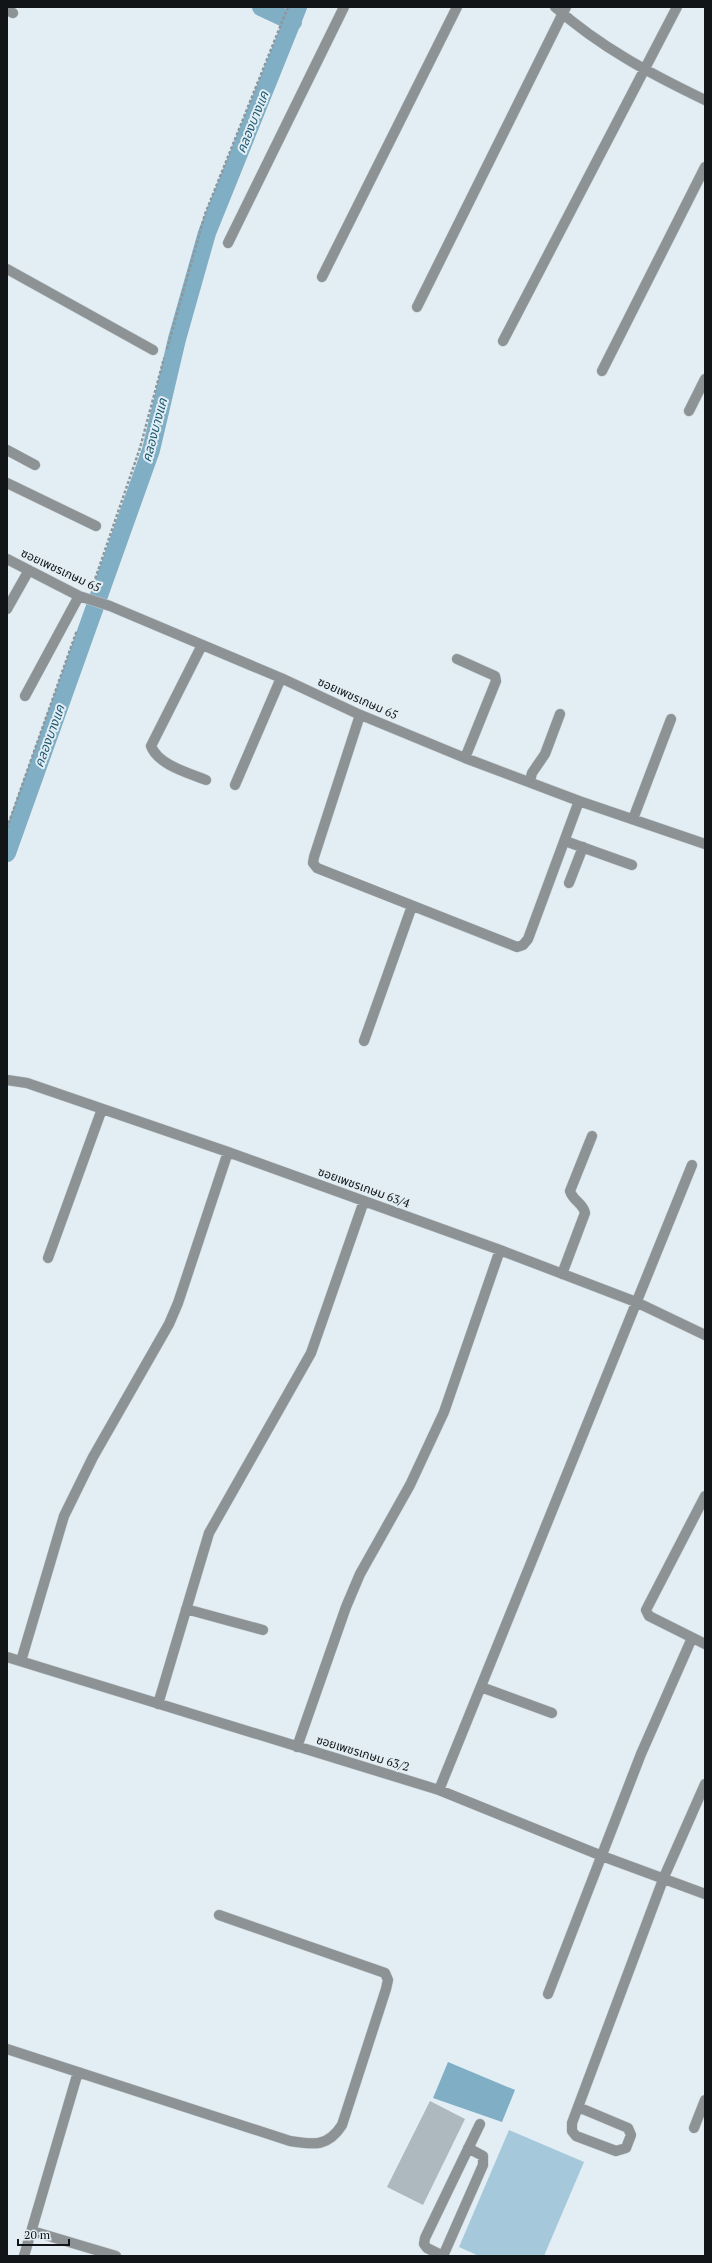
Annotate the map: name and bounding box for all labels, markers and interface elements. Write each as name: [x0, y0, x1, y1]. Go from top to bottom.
water label: คลองบางแค: [231, 87, 273, 156]
water label: คลองบางแค: [137, 395, 171, 464]
street label: ซอยเพชรเกษม 65: [19, 545, 103, 595]
street label: ซอยเพชรเกษม 65: [316, 674, 400, 722]
water label: คลองบางแค: [29, 701, 69, 770]
street label: ซอยเพชรเกษม 63/4: [316, 1163, 413, 1211]
street label: ซอยเพชรเกษม 63/2: [315, 1732, 411, 1774]
scale bar: [18, 2221, 69, 2247]
text: 20 m: [24, 2227, 51, 2242]

